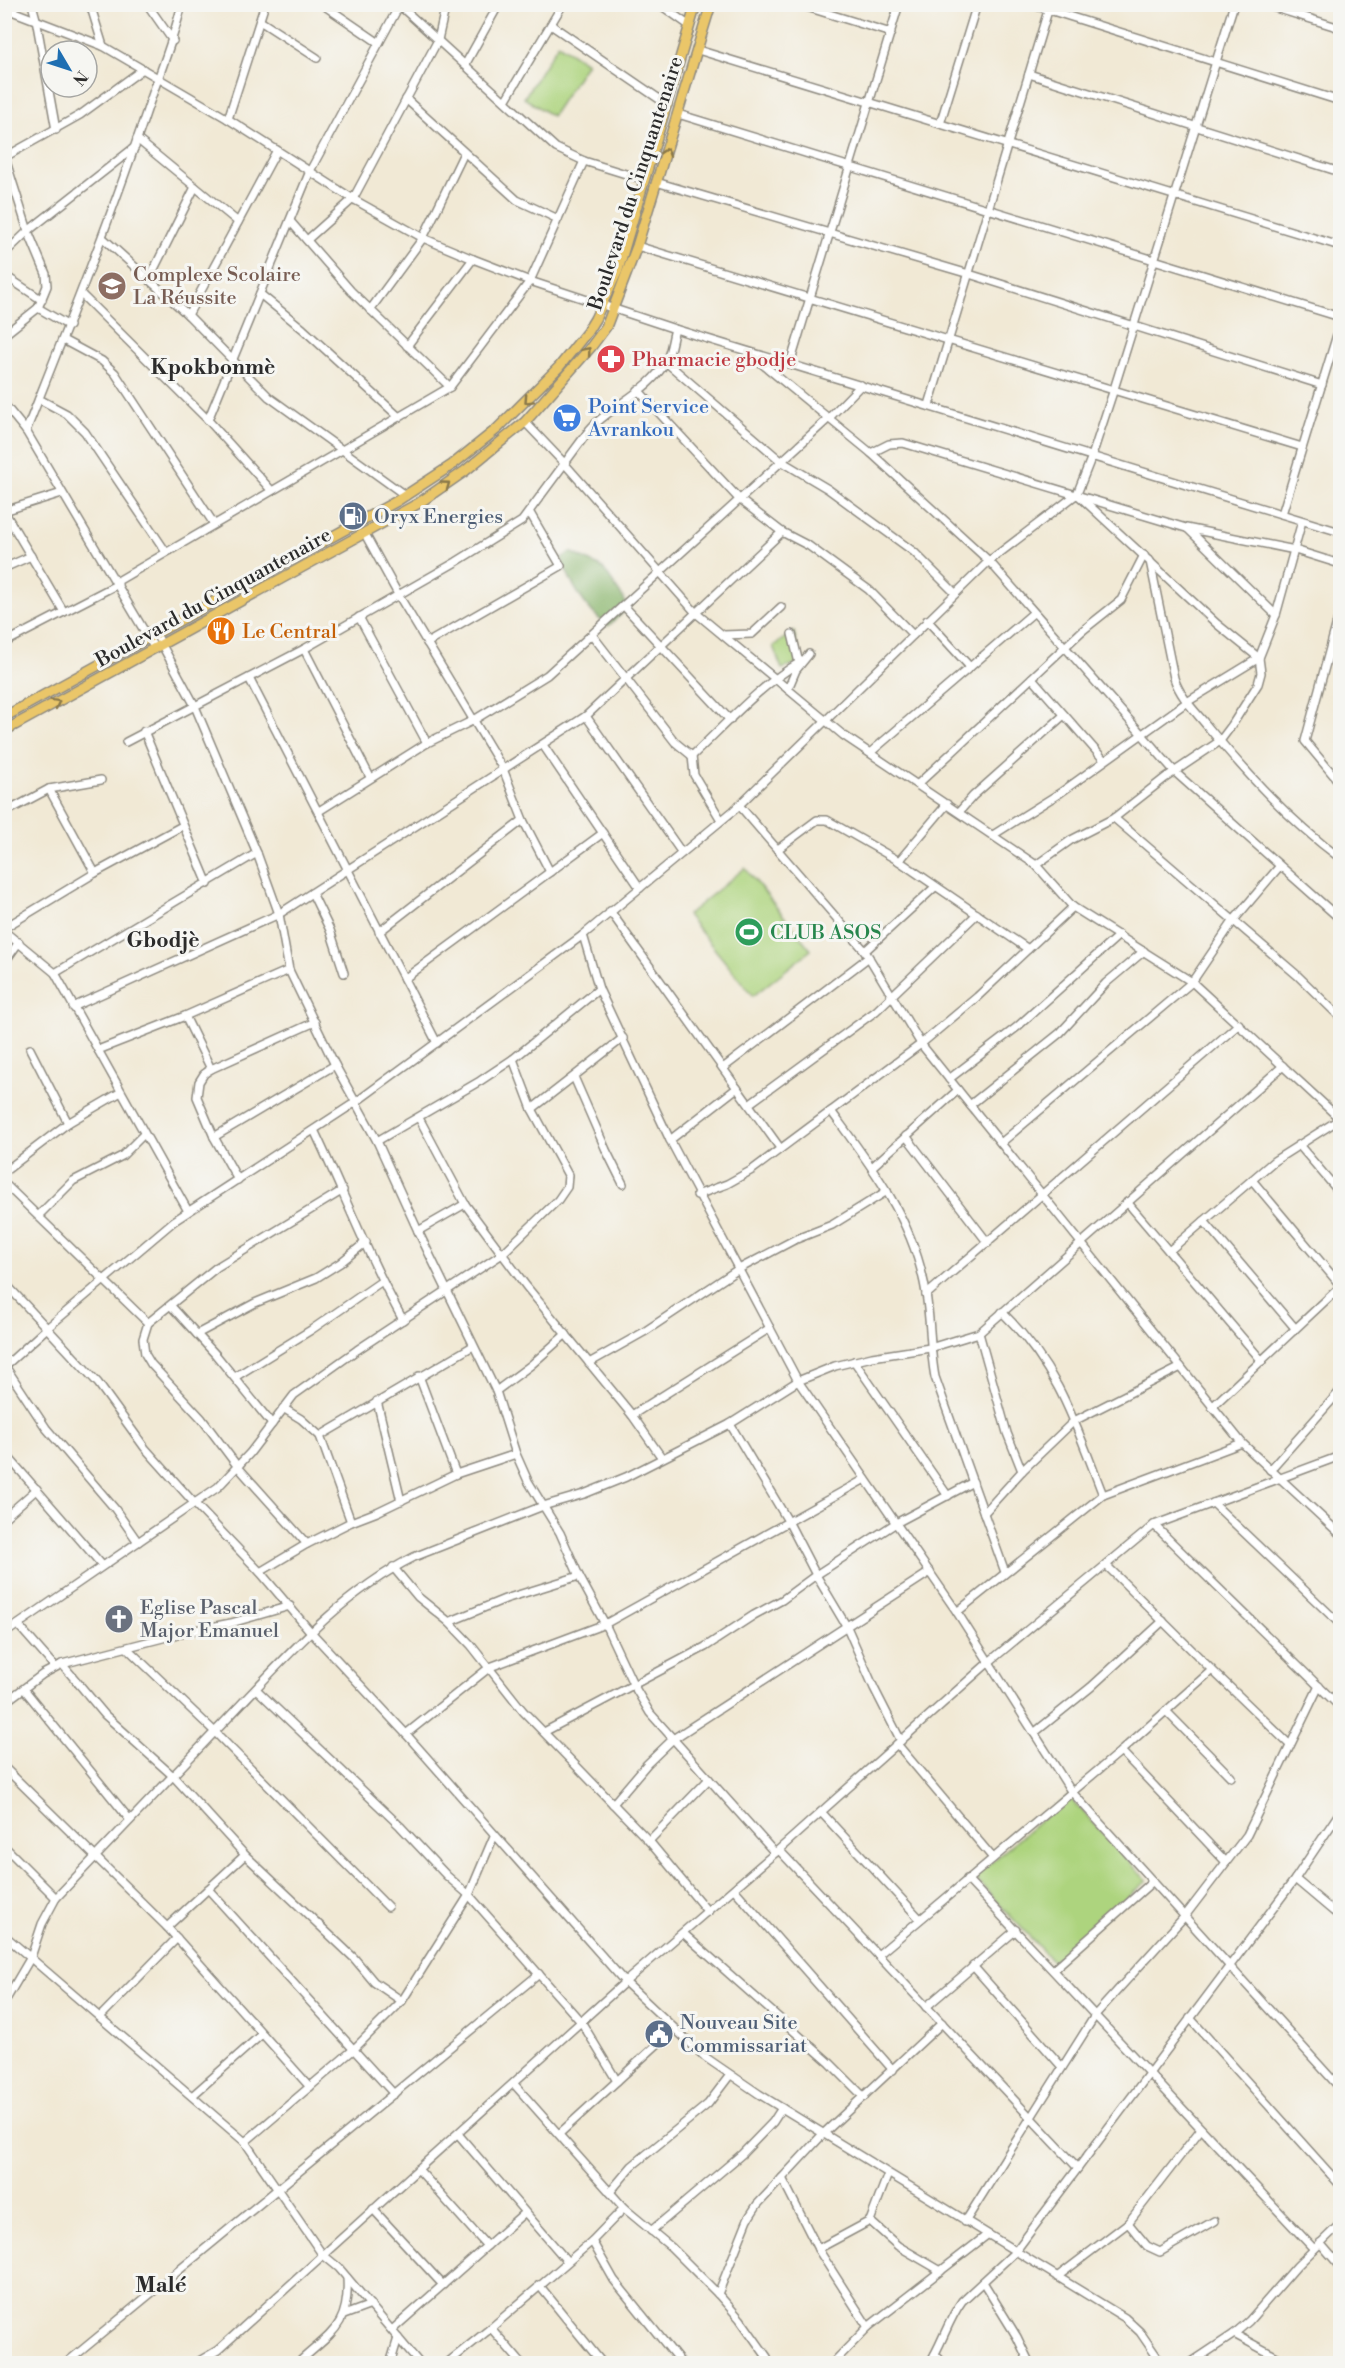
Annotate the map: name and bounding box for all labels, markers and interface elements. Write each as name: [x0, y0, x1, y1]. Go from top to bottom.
north arrow: [39, 39, 99, 99]
street label: Boulevard du Cinquantenaire: [583, 53, 689, 315]
text: N: [68, 67, 92, 89]
one-way arrow: [659, 147, 671, 158]
place label: Complexe Scolaire La Réussite: [133, 263, 301, 311]
school or university icon: Complexe Scolaire La Réussite: [96, 270, 128, 302]
pharmacy icon: Pharmacie gbodje: [595, 343, 627, 375]
one-way arrow: [580, 347, 591, 358]
place label: Pharmacie gbodje: [632, 348, 796, 373]
district label: Kpokbonmè: [151, 355, 275, 381]
one-way arrow: [524, 392, 535, 403]
place label: Point Service Avrankou: [587, 395, 709, 443]
supermarket icon: Point Service Avrankou: [551, 402, 583, 434]
one-way arrow: [440, 481, 451, 492]
fuel station icon: Oryx Energies: [337, 500, 369, 532]
place label: Oryx Energies: [374, 505, 503, 530]
street label: Boulevard du Cinquantenaire: [91, 523, 336, 674]
restaurant icon: Le Central: [205, 615, 237, 647]
place label: Le Central: [242, 620, 337, 645]
one-way arrow: [50, 699, 60, 710]
sports icon: CLUB ASOS: [733, 916, 765, 948]
place label: CLUB ASOS: [770, 921, 882, 946]
district label: Gbodjè: [126, 928, 200, 954]
place label: Eglise Pascal Major Emanuel: [140, 1596, 279, 1644]
church icon: Eglise Pascal Major Emanuel: [103, 1603, 135, 1635]
place label: Nouveau Site Commissariat: [680, 2011, 807, 2059]
public building icon: Nouveau Site Commissariat: [643, 2018, 675, 2050]
district label: Malé: [135, 2272, 187, 2299]

